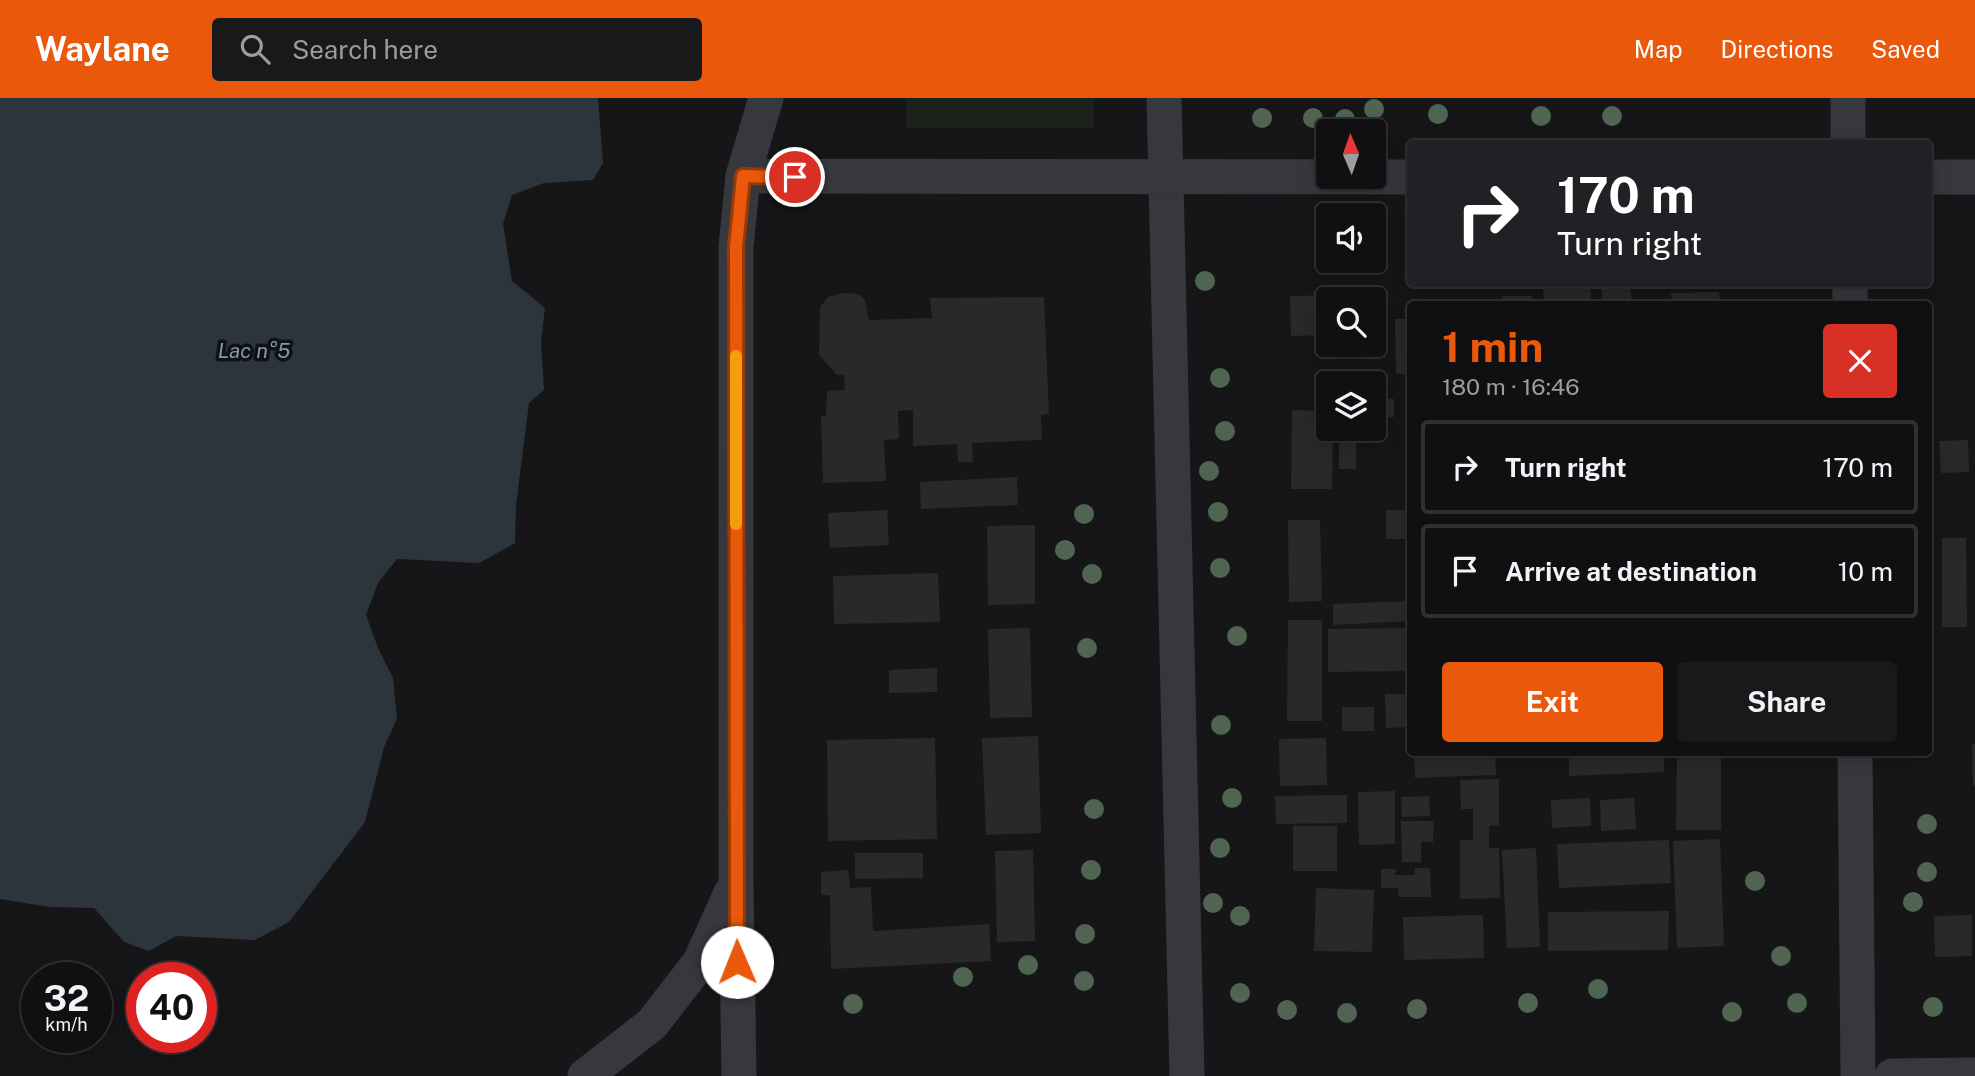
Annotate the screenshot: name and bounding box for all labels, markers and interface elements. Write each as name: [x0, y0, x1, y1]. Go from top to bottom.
search box: [212, 18, 702, 81]
text: Waylane: [35, 30, 170, 68]
icon: search: [236, 30, 274, 68]
text: Search here: [292, 34, 438, 65]
text: Map: [1634, 35, 1683, 63]
text: Directions: [1721, 35, 1833, 63]
text: Saved: [1871, 35, 1940, 63]
north arrow: [1316, 119, 1386, 189]
map controls: [1316, 119, 1386, 441]
pin: [765, 147, 825, 207]
icon: arrive: [776, 158, 814, 196]
text: 170 m: [1557, 166, 1695, 224]
icon: right: [1442, 168, 1533, 259]
button: sound: [1316, 203, 1386, 273]
text: Turn right: [1557, 225, 1702, 262]
button: search: [1316, 287, 1386, 357]
text: 1 min: [1442, 322, 1543, 371]
button: close: [1823, 324, 1897, 398]
water label: Lac n°5: [218, 338, 290, 363]
button: layers: [1316, 371, 1386, 441]
text: 180 m · 16:46: [1442, 373, 1579, 400]
icon: right: [1446, 448, 1484, 486]
text: Turn right: [1505, 452, 1627, 483]
text: 170 m: [1823, 452, 1893, 483]
icon: arrive: [1446, 552, 1484, 590]
text: Arrive at destination: [1505, 556, 1757, 587]
text: 10 m: [1838, 556, 1893, 587]
button: Exit: [1442, 662, 1663, 742]
button: Share: [1677, 662, 1897, 742]
position arrow: [700, 925, 774, 999]
speed limit sign: 40: [126, 962, 217, 1053]
text: 32: [44, 978, 89, 1019]
text: km/h: [45, 1014, 88, 1035]

